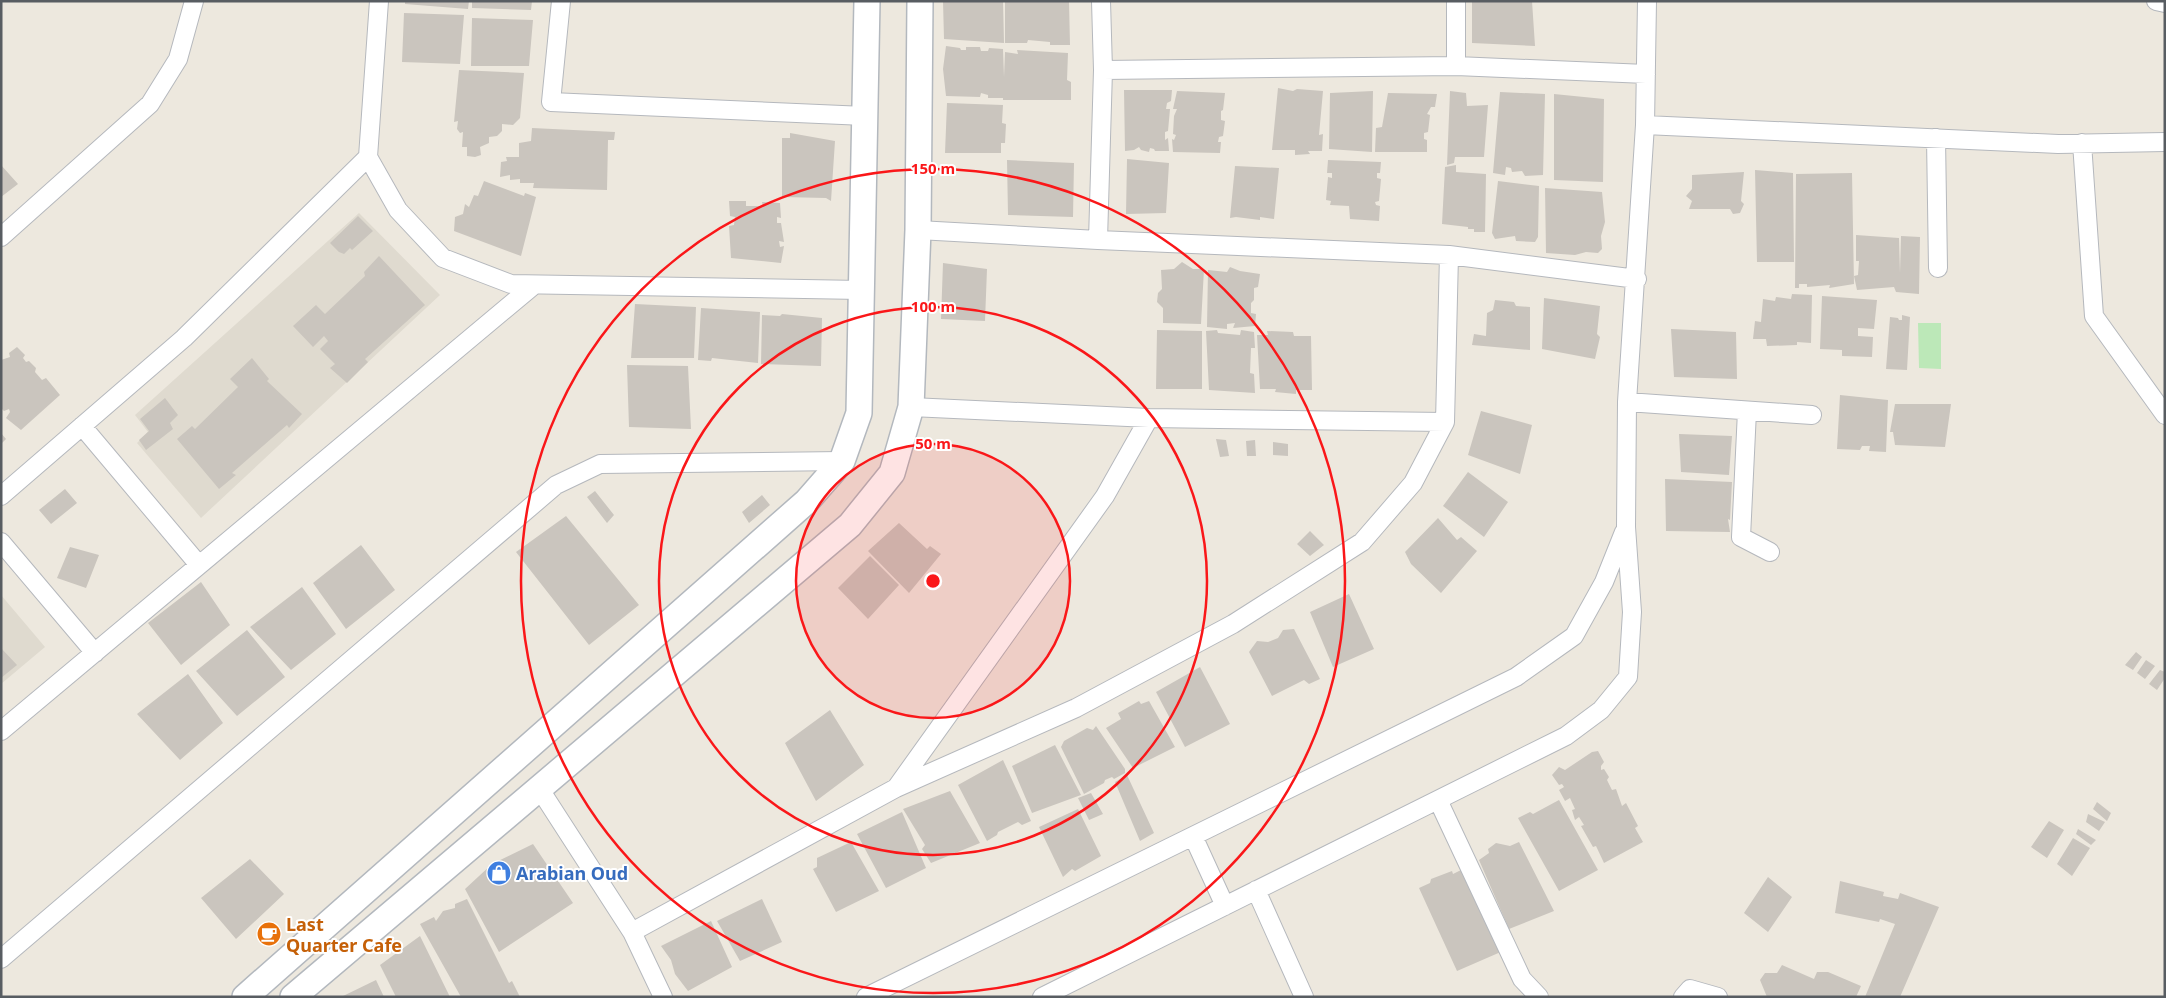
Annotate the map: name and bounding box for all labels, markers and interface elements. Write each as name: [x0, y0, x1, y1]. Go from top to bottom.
text: 150 m: [911, 158, 955, 178]
text: 100 m: [911, 296, 955, 316]
text: 50 m: [915, 433, 951, 453]
centre of rings: [924, 572, 942, 590]
shop icon: Arabian Oud: [486, 860, 512, 886]
place label: Arabian Oud: [516, 861, 628, 885]
place label: Last Quarter Cafe: [286, 912, 402, 957]
cafe icon: Last Quarter Cafe: [256, 921, 282, 947]

